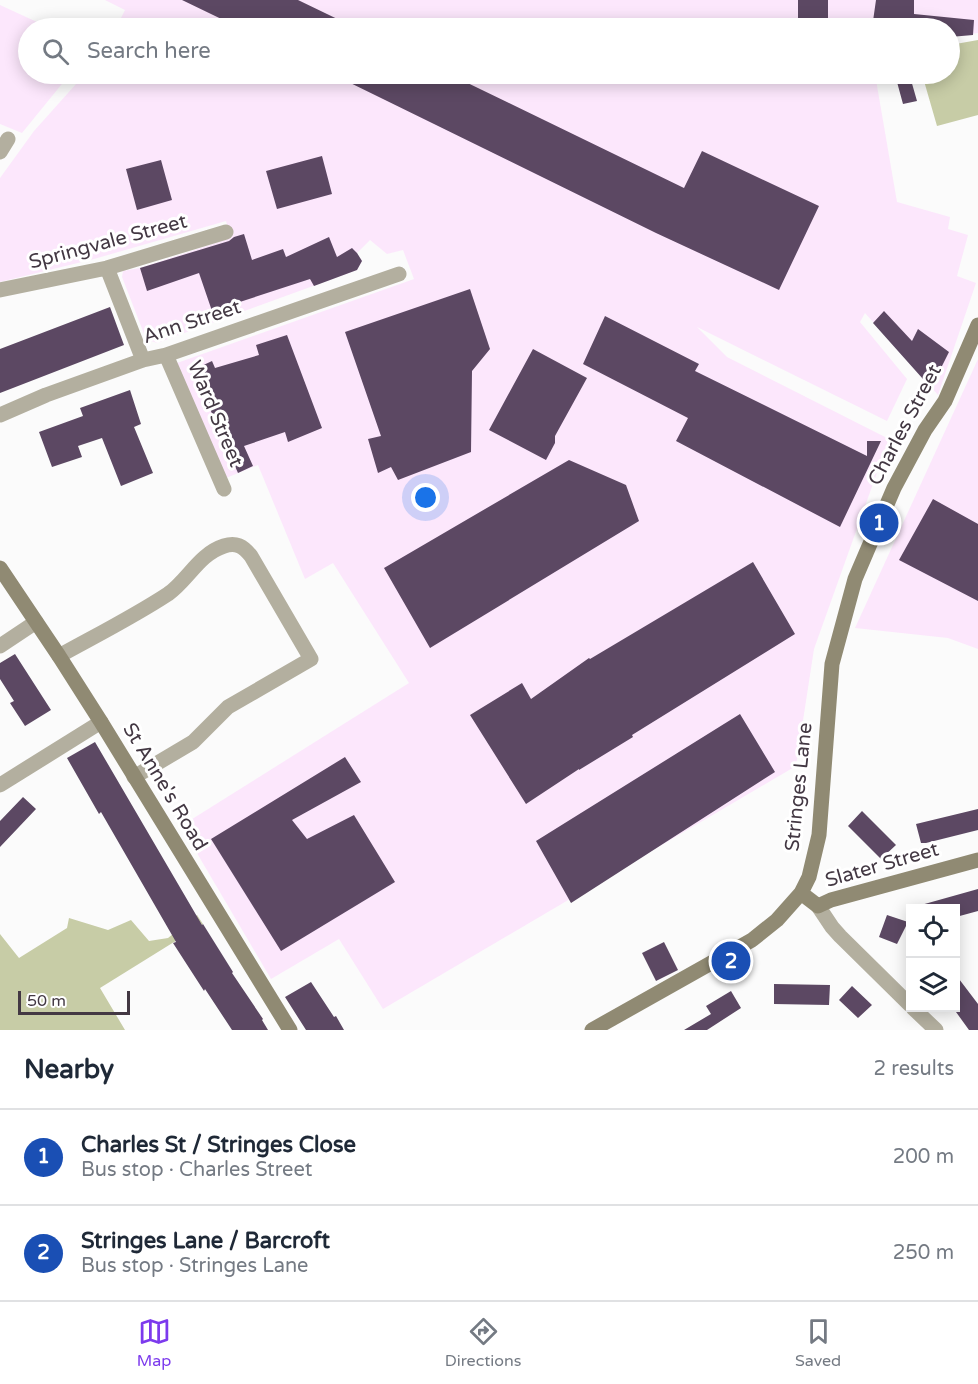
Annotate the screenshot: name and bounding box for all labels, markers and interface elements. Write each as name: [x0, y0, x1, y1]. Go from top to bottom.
search box: [18, 18, 960, 84]
icon: search: [39, 35, 72, 68]
text: Search here: [87, 38, 211, 64]
street label: Springvale Street: [26, 209, 190, 275]
street label: Ann Street: [140, 295, 244, 349]
street label: Ward Street: [182, 357, 248, 471]
street label: Charles Street: [863, 360, 947, 489]
your location: [411, 483, 440, 512]
pin: 1: [860, 500, 898, 546]
street label: St Anne's Road: [117, 719, 213, 855]
street label: Stringes Lane: [780, 721, 818, 853]
street label: Slater Street: [822, 837, 942, 893]
map controls: [906, 904, 960, 1012]
button: locate: [906, 904, 960, 958]
pin: 2: [712, 938, 750, 984]
button: layers: [906, 958, 960, 1012]
scale bar: [18, 988, 130, 1016]
text: 50 m: [27, 991, 66, 1011]
text: Nearby: [24, 1054, 114, 1085]
text: 2 results: [874, 1057, 954, 1081]
text: Charles St / Stringes Close: [81, 1132, 356, 1158]
text: 1: [37, 1145, 50, 1169]
text: 200 m: [893, 1145, 954, 1169]
text: Bus stop · Charles Street: [81, 1158, 312, 1182]
text: Stringes Lane / Barcroft: [81, 1228, 330, 1254]
text: 2: [37, 1241, 50, 1265]
text: 250 m: [893, 1241, 954, 1265]
text: Bus stop · Stringes Lane: [81, 1254, 308, 1278]
tab: Map: [137, 1315, 171, 1371]
tab: Directions: [445, 1315, 521, 1371]
tab: Saved: [795, 1315, 841, 1371]

